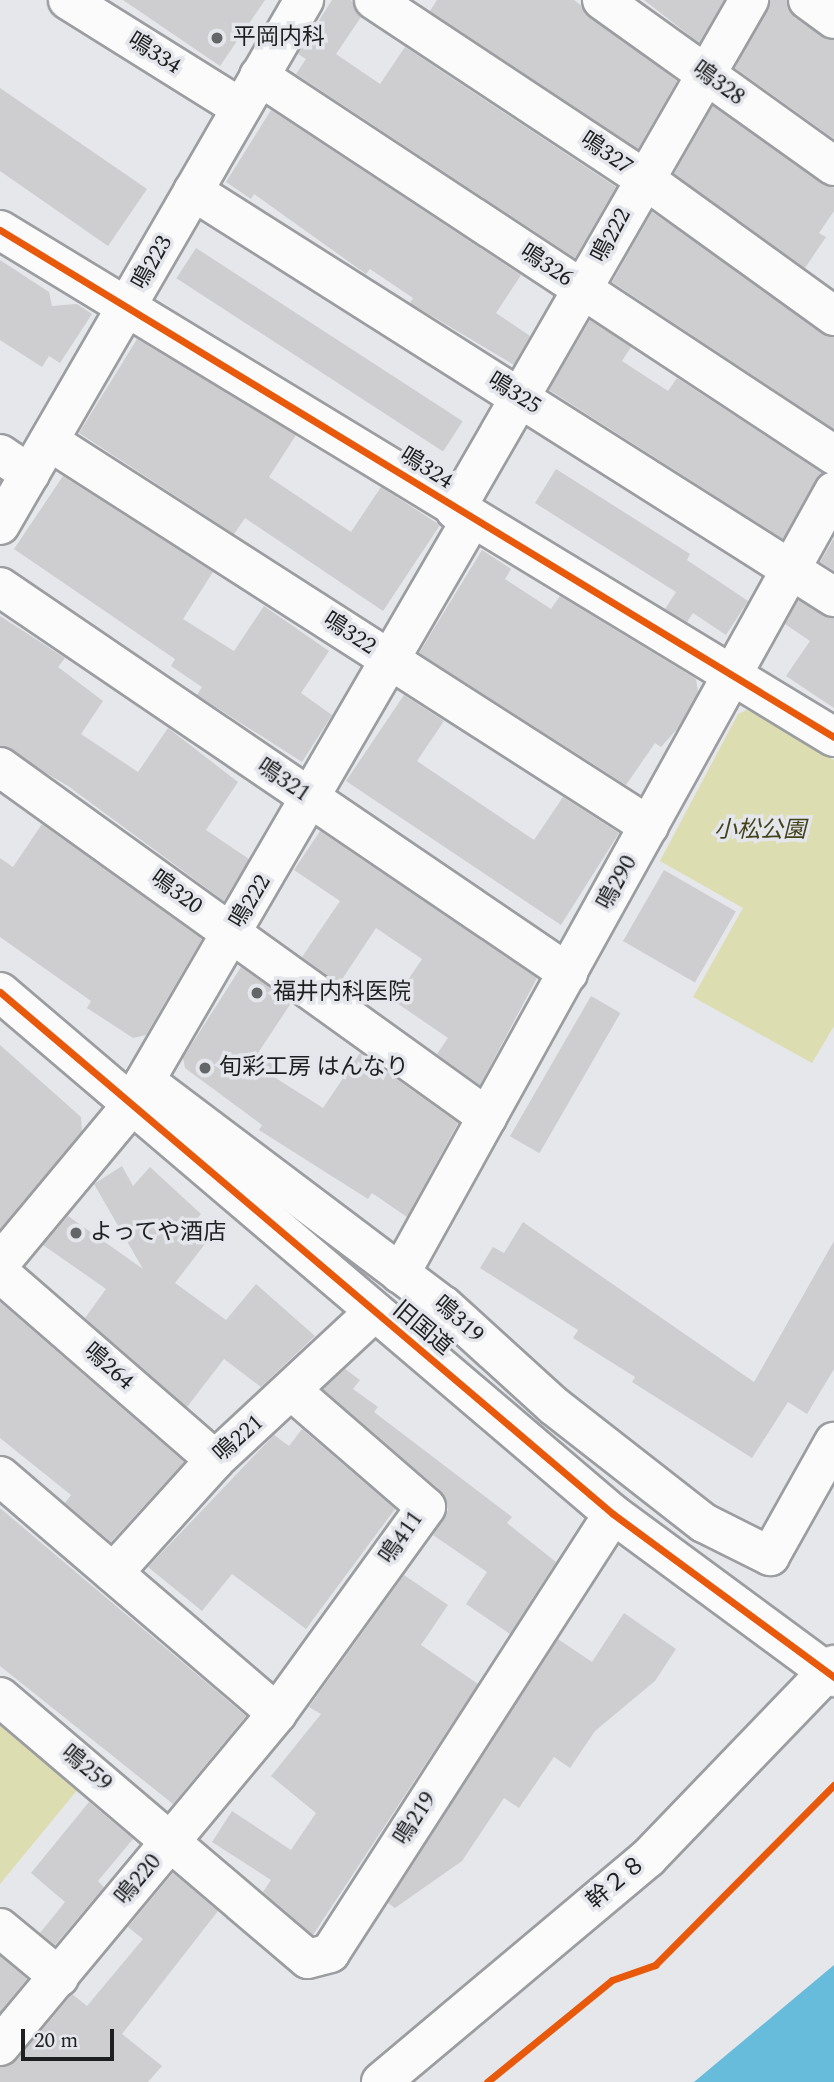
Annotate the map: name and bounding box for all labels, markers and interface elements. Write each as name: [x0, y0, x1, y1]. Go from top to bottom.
place label: 平岡内科: [233, 24, 325, 52]
street label: 鳴334: [122, 27, 186, 81]
marker: 平岡内科: [207, 28, 227, 48]
street label: 鳴328: [687, 56, 749, 112]
street label: 鳴327: [574, 126, 638, 182]
street label: 鳴222: [586, 204, 638, 268]
street label: 鳴223: [127, 231, 179, 295]
street label: 鳴326: [514, 239, 578, 293]
street label: 鳴325: [482, 367, 546, 421]
street label: 鳴324: [394, 442, 458, 496]
street label: 鳴322: [317, 607, 381, 661]
street label: 鳴321: [251, 753, 315, 809]
park label: 小松公園: [714, 817, 806, 845]
street label: 鳴290: [592, 851, 644, 915]
street label: 鳴320: [145, 865, 207, 921]
street label: 鳴222: [224, 870, 278, 934]
place label: 福井内科医院: [273, 979, 411, 1007]
marker: 福井内科医院: [247, 983, 267, 1003]
place label: 旬彩工房 はんなり: [219, 1054, 409, 1082]
marker: 旬彩工房 はんなり: [197, 1060, 213, 1076]
place label: よってや酒店: [90, 1219, 228, 1247]
marker: よってや酒店: [68, 1225, 84, 1241]
street label: 鳴319: [427, 1291, 489, 1349]
street label: 旧国道: [387, 1296, 457, 1362]
street label: 鳴264: [77, 1338, 139, 1396]
street label: 鳴221: [208, 1410, 270, 1468]
street label: 鳴411: [374, 1507, 430, 1569]
street label: 鳴259: [55, 1740, 117, 1798]
street label: 鳴219: [389, 1787, 443, 1851]
street label: 鳴220: [110, 1849, 168, 1911]
street label: 幹２８: [582, 1850, 652, 1916]
scale bar: [24, 2016, 117, 2060]
text: 20 m: [34, 2025, 78, 2057]

